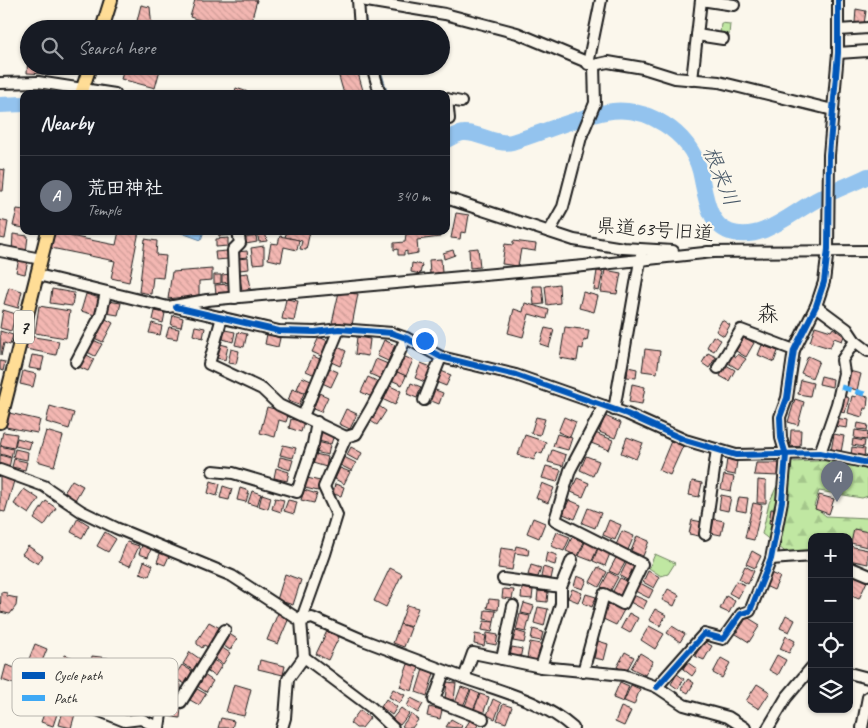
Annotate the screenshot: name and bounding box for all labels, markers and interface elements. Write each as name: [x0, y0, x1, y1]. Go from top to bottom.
search box: [20, 20, 450, 75]
icon: search: [38, 34, 66, 62]
text: Search here: [78, 36, 155, 60]
text: Nearby: [40, 110, 93, 136]
water label: 根来川: [697, 142, 745, 210]
text: 荒田神社: [87, 176, 163, 200]
text: A: [52, 186, 60, 206]
text: 340 m: [396, 186, 430, 206]
text: Temple: [87, 200, 121, 220]
street label: 県道63号旧道: [595, 213, 715, 246]
district label: 森: [757, 300, 779, 328]
road number: 7: [14, 311, 34, 344]
your location: [412, 328, 438, 354]
pin: A: [821, 461, 853, 502]
map controls: [808, 533, 853, 713]
button: +: [808, 533, 853, 578]
button: −: [808, 578, 853, 623]
button: locate: [808, 623, 853, 668]
legend: [12, 658, 178, 716]
text: Cycle path: [54, 667, 103, 684]
button: layers: [808, 668, 853, 713]
text: Path: [54, 690, 78, 707]

